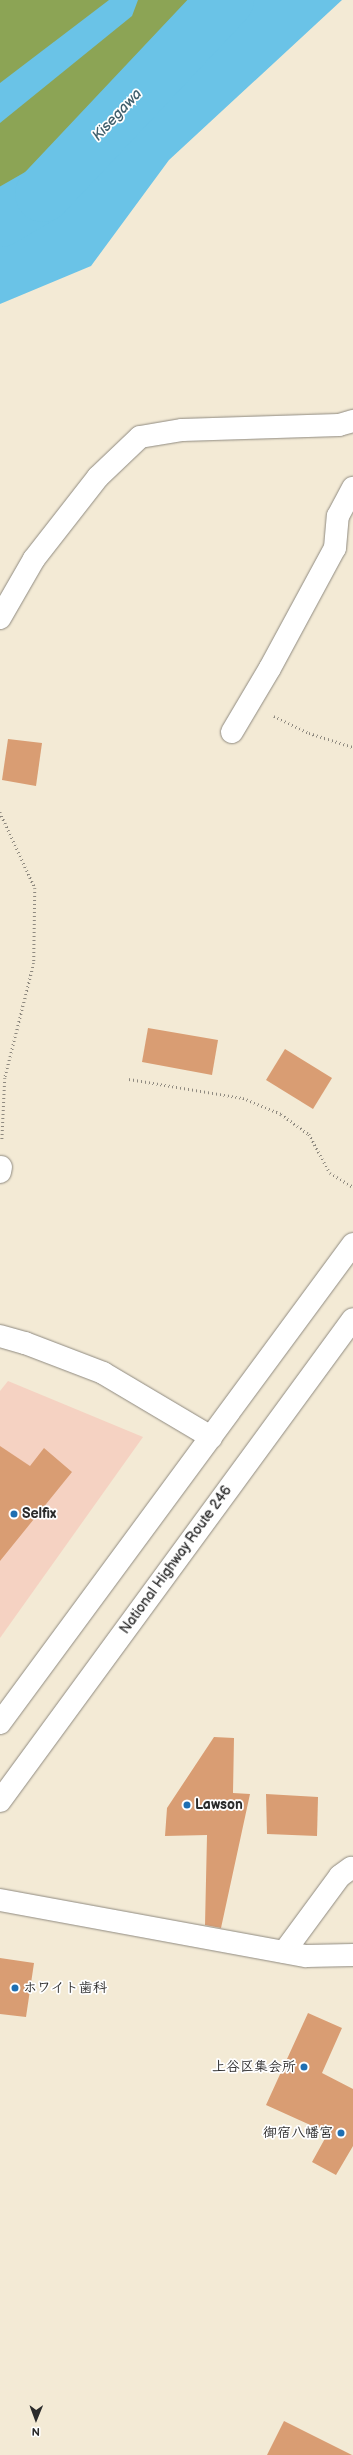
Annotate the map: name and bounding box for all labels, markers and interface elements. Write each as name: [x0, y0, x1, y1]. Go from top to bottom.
water label: Kisegawa: [88, 85, 146, 145]
street label: National Highway Route 246: [116, 1482, 236, 1638]
place label: Selfix: [22, 1506, 56, 1522]
marker: Selfix: [9, 1509, 19, 1519]
place label: Lawson: [195, 1797, 243, 1813]
marker: Lawson: [182, 1800, 192, 1810]
place label: ホワイト歯科: [23, 1980, 107, 1996]
marker: ホワイト歯科: [10, 1983, 20, 1993]
place label: 上谷区集会所: [212, 2059, 296, 2075]
marker: 上谷区集会所: [299, 2062, 309, 2072]
place label: 御宿八幡宮: [263, 2125, 333, 2141]
marker: 御宿八幡宮: [336, 2128, 346, 2138]
north arrow: [16, 2399, 56, 2439]
text: N: [32, 2425, 40, 2438]

